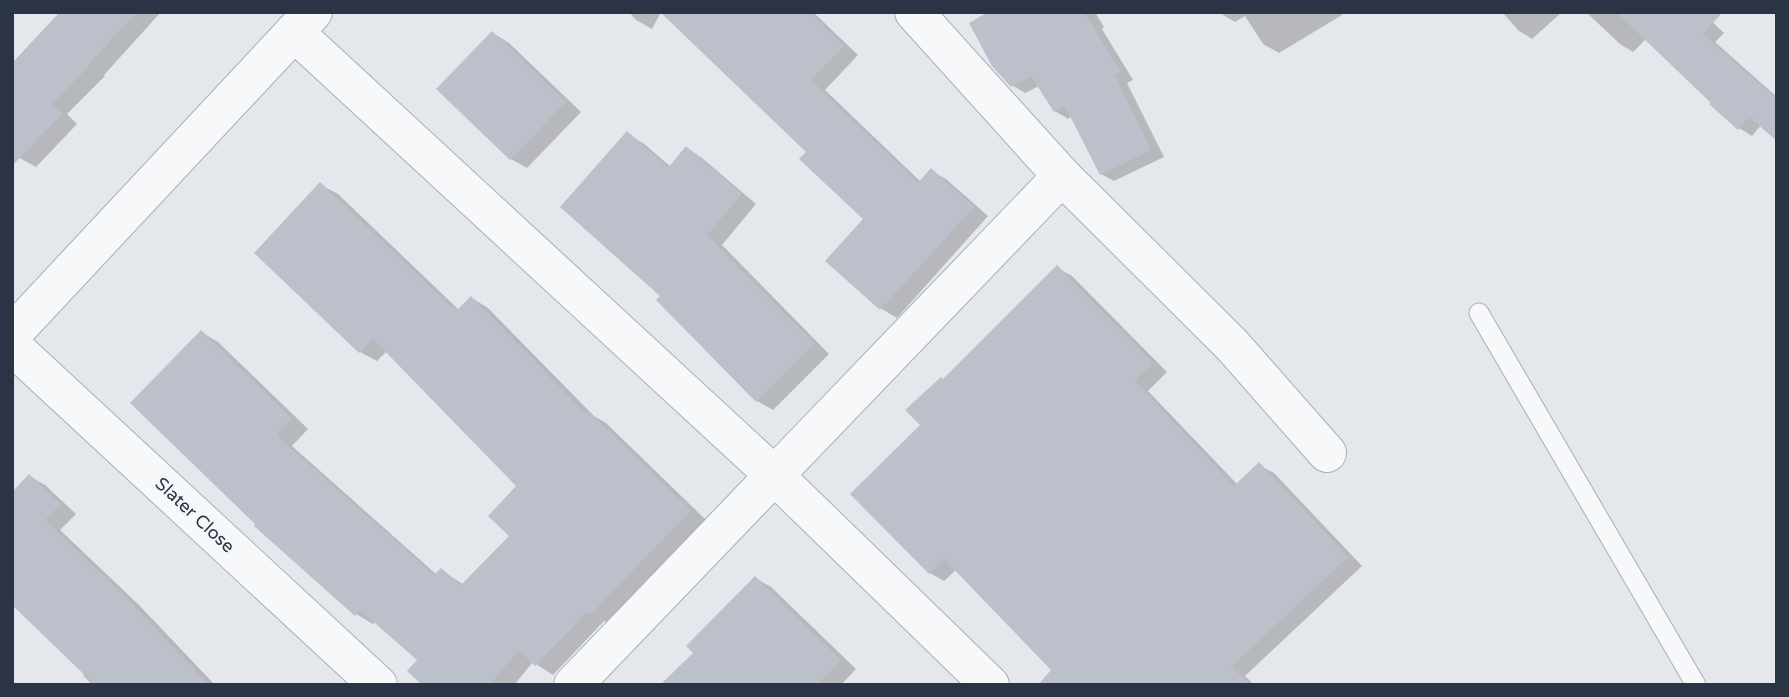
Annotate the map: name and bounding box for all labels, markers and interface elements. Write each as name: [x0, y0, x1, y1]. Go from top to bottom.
street label: Slater Close: [151, 473, 239, 557]

